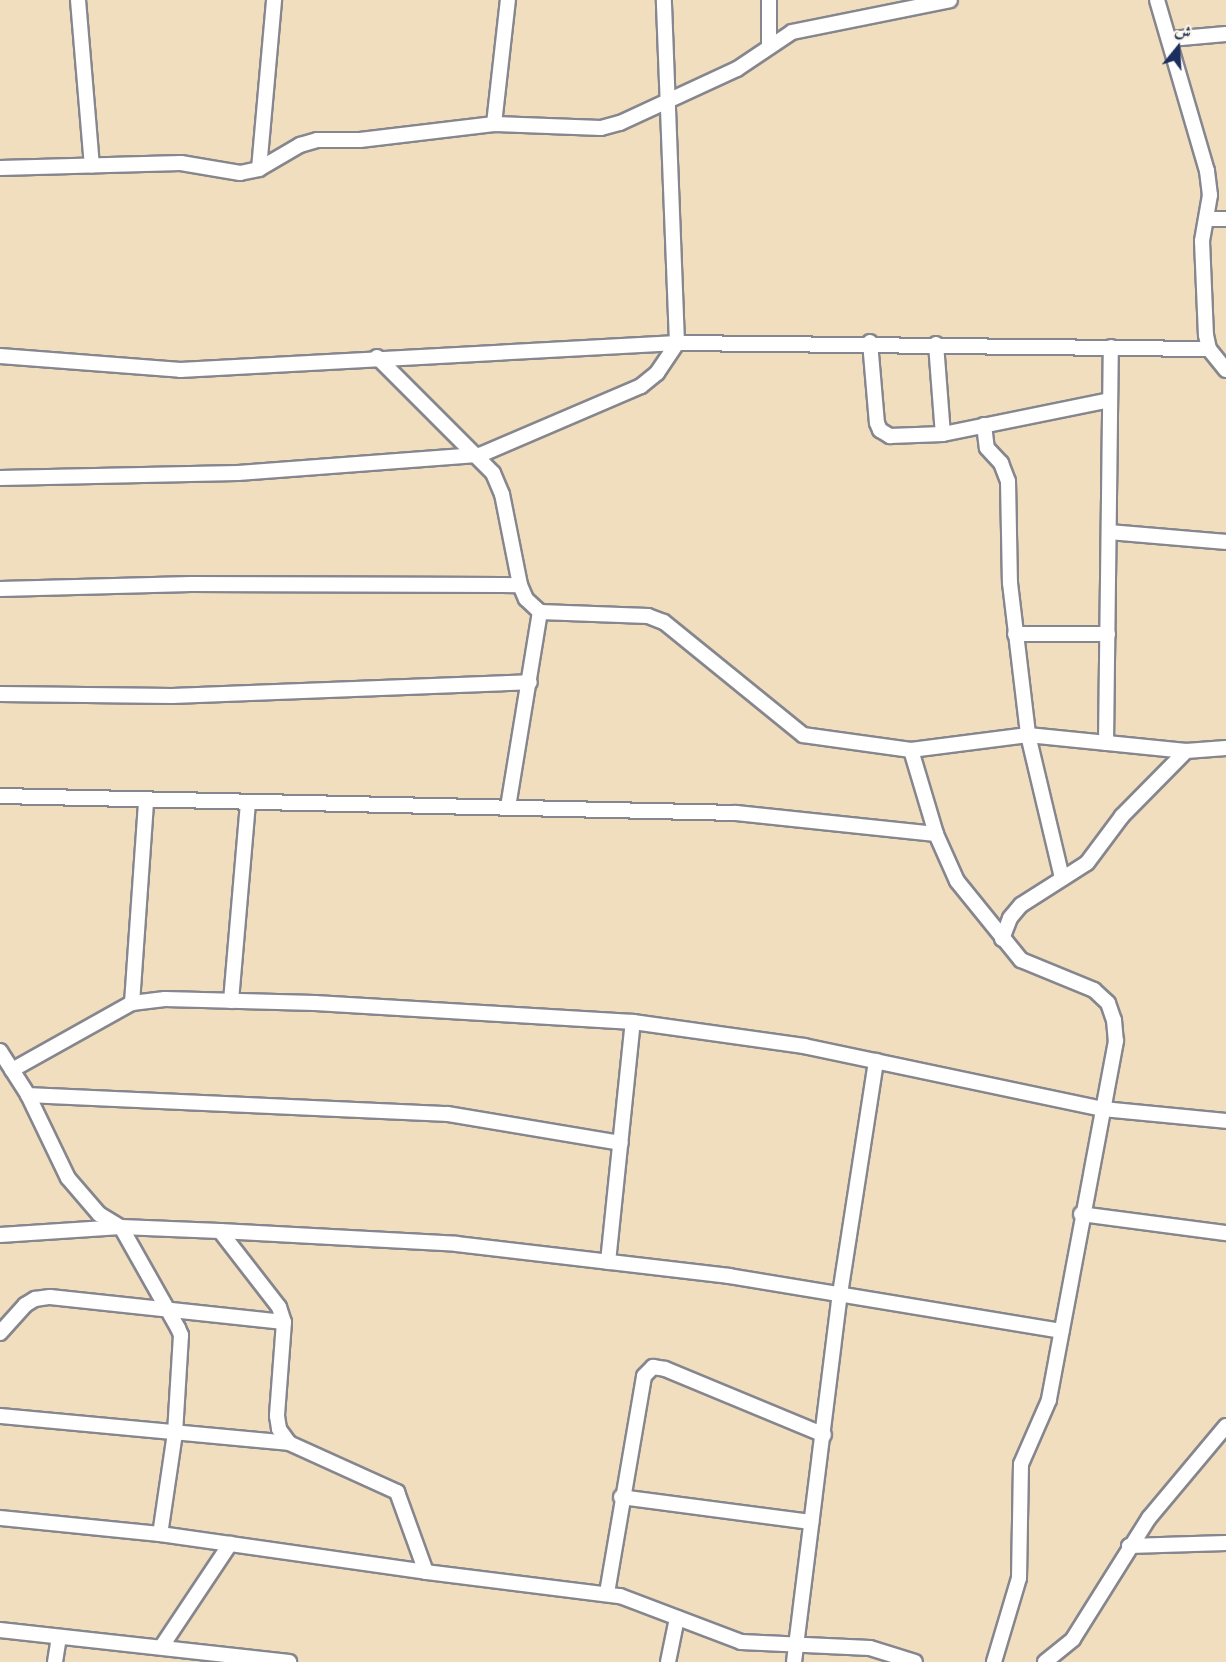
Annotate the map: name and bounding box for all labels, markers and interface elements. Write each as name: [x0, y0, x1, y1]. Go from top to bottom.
north arrow: [1148, 18, 1208, 78]
text: ش: [1173, 19, 1194, 43]

